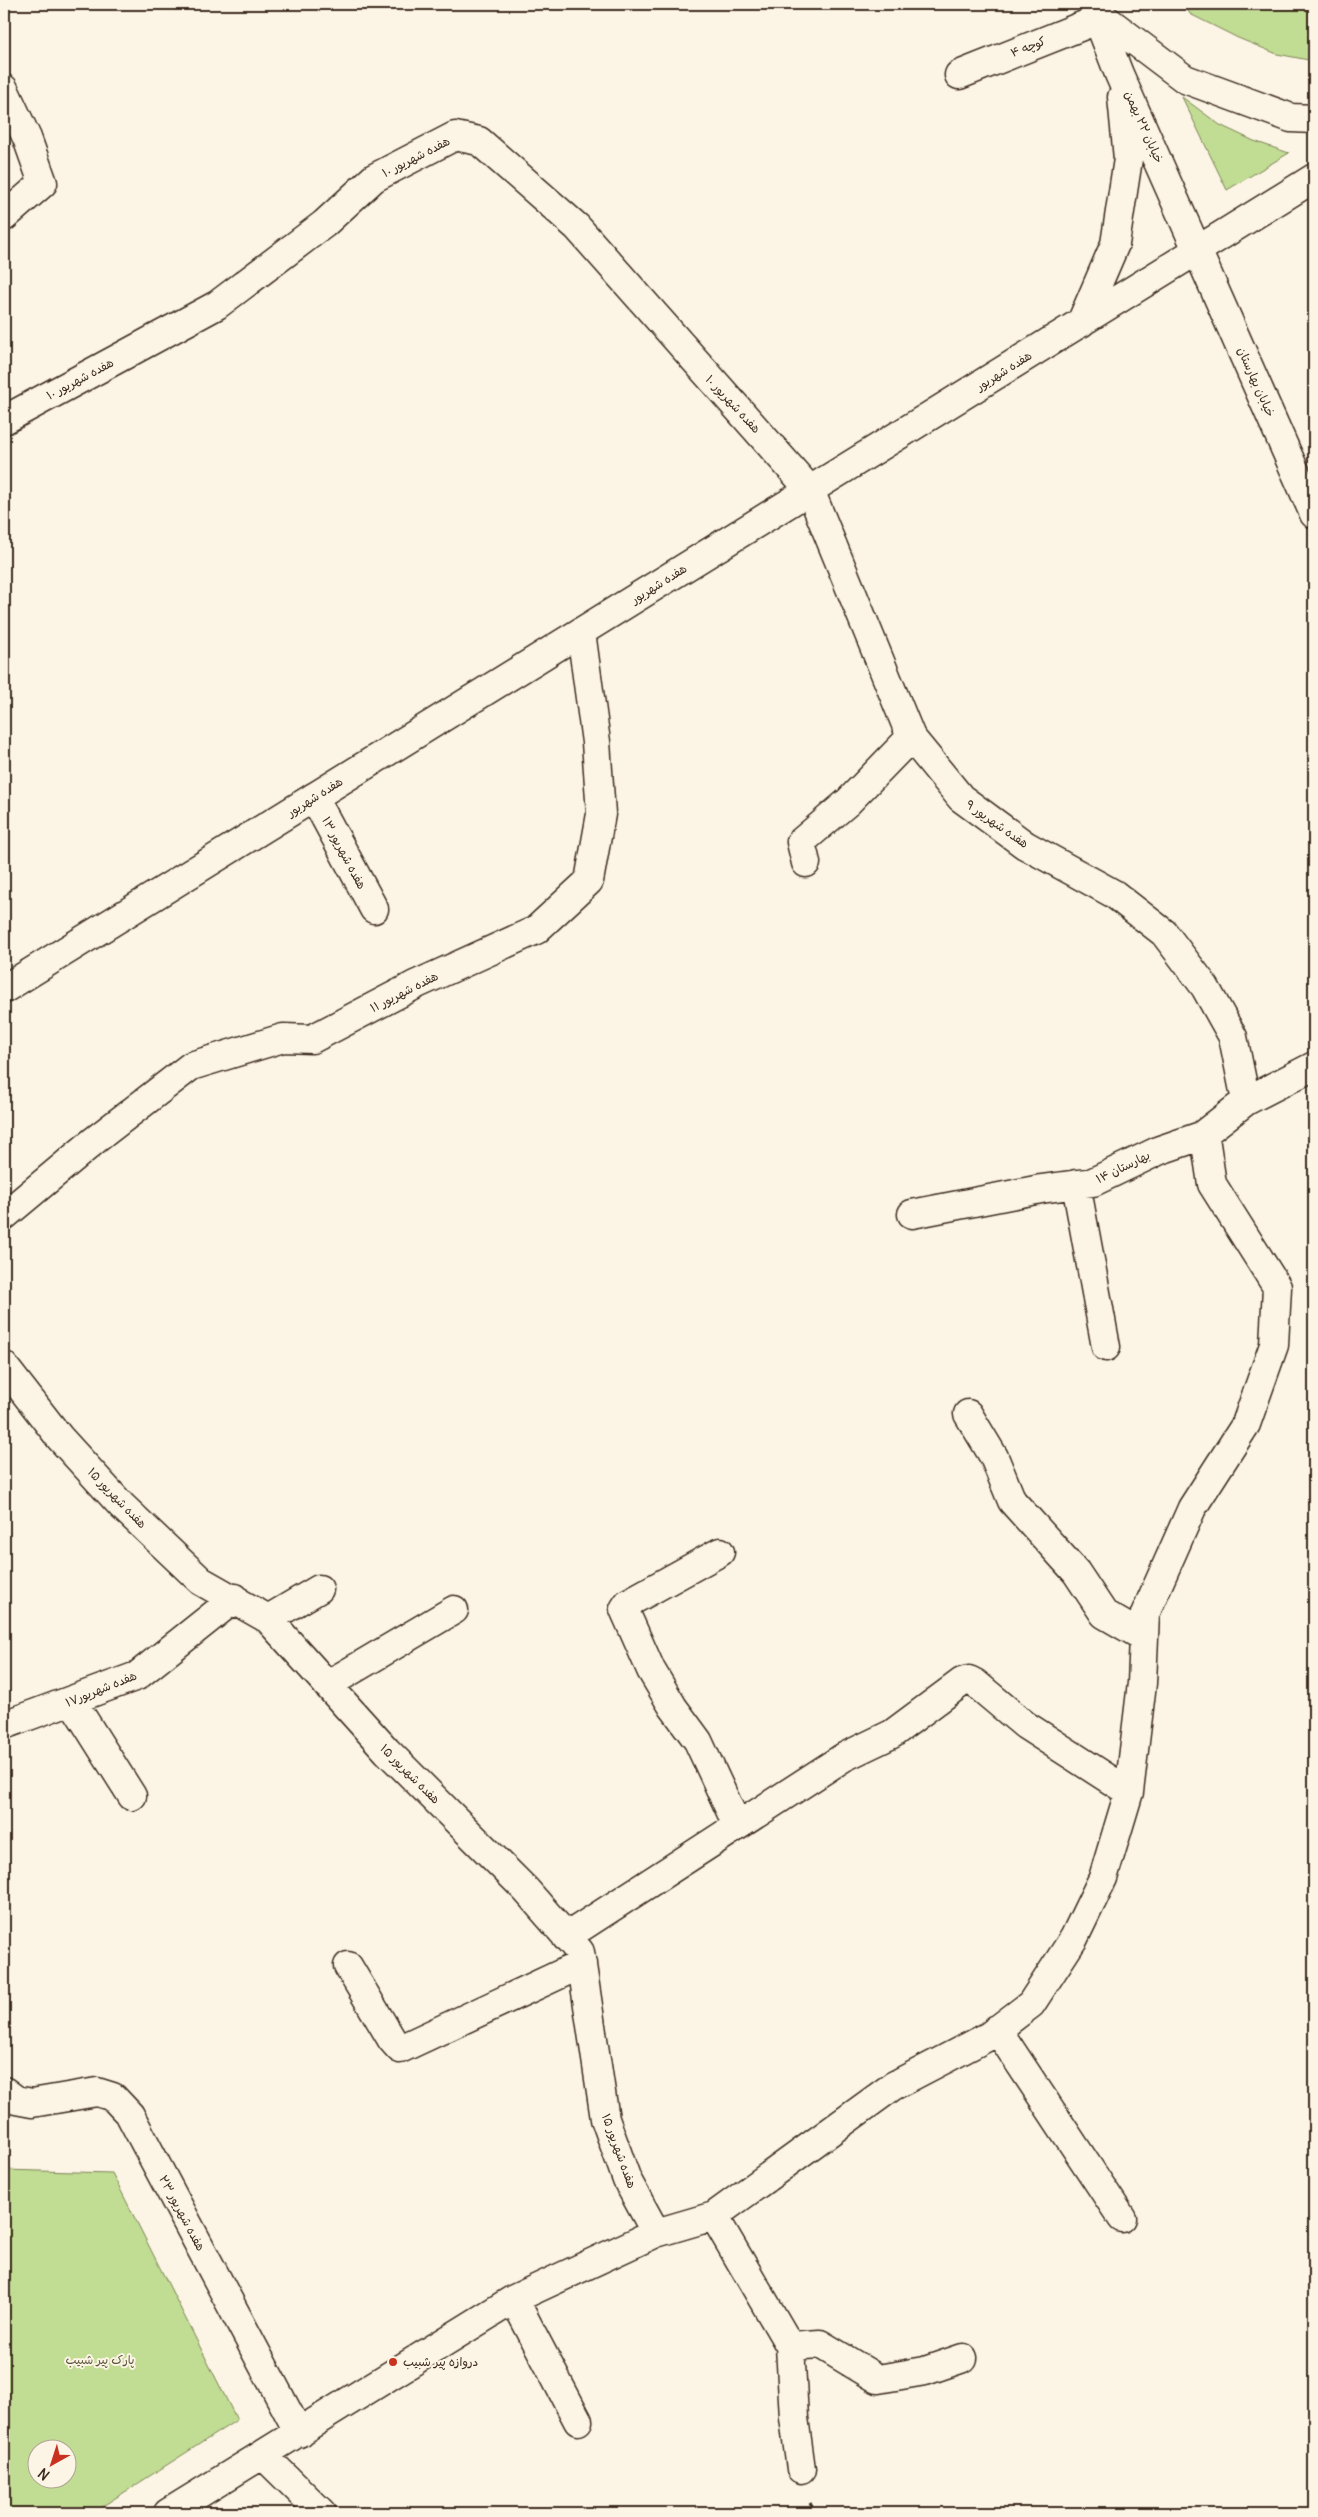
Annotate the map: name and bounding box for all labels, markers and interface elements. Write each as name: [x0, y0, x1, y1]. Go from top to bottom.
street label: کوچه ۴: [1008, 33, 1047, 60]
street label: خیابان ۲۲ بهمن: [1121, 88, 1167, 166]
street label: هفده شهریور ۱۰: [379, 133, 452, 180]
street label: خیابان بهارستان: [1234, 345, 1278, 419]
street label: هفده شهریور: [972, 347, 1035, 394]
street label: هفده شهریور ۱۰: [44, 354, 116, 403]
street label: هفده شهریور ۱۰: [703, 371, 764, 436]
street label: هفده شهریور: [627, 560, 690, 607]
street label: هفده شهریور: [283, 773, 346, 820]
street label: هفده شهریور ۹: [963, 796, 1032, 851]
street label: هفده شهریور ۱۳: [319, 814, 370, 892]
street label: هفده شهریور ۱۱: [367, 968, 441, 1015]
street label: بهارستان ۱۴: [1093, 1147, 1153, 1187]
street label: هفده شهریور ۱۵: [85, 1464, 150, 1531]
street label: هفده شهریور۱۷: [63, 1667, 139, 1710]
street label: هفده شهریور ۱۵: [377, 1741, 444, 1807]
street label: هفده شهریور ۱۵: [599, 2111, 640, 2191]
street label: هفده شهریور ۲۳: [156, 2172, 209, 2254]
park label: پارک پیر شبیب: [66, 2352, 134, 2368]
place label: دروازه پیر شبیب: [403, 2354, 478, 2370]
marker: دروازه پیر شبیب: [387, 2356, 399, 2368]
north arrow: [28, 2440, 78, 2490]
text: N: [34, 2464, 53, 2484]

